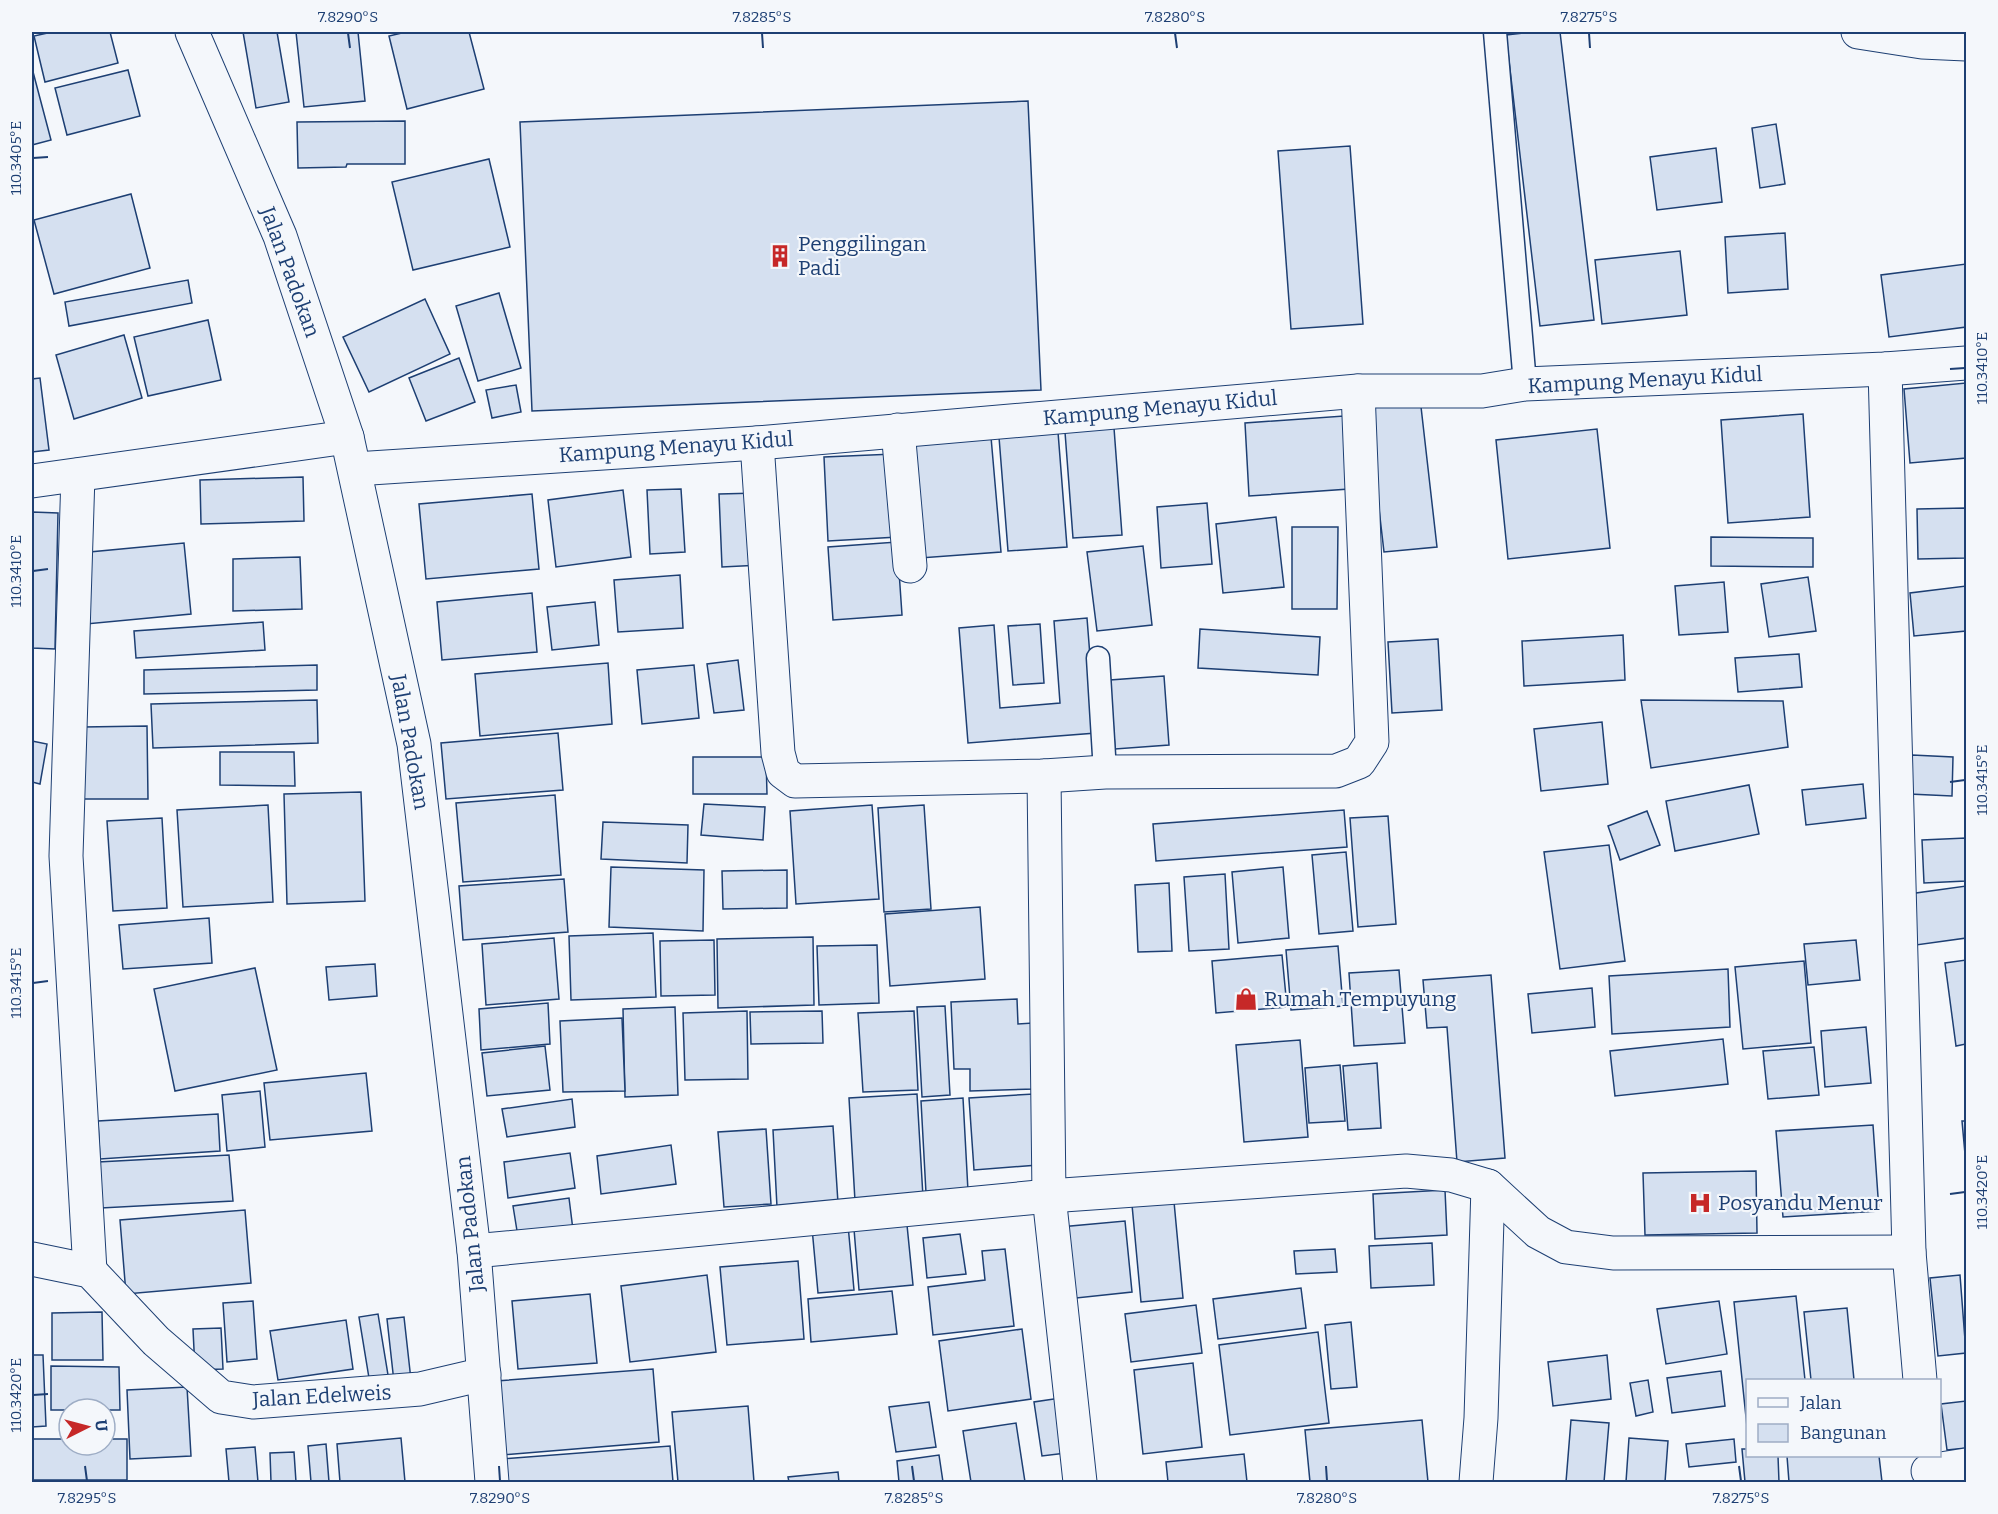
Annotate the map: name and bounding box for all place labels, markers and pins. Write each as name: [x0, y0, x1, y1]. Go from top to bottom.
place label: Penggilingan Padi: [798, 231, 926, 281]
building icon: Penggilingan Padi: [767, 243, 793, 269]
shop icon: Rumah Tempuyung: [1233, 986, 1259, 1012]
place label: Rumah Tempuyung: [1264, 986, 1457, 1012]
hospital icon: Posyandu Menur: [1687, 1190, 1713, 1216]
place label: Posyandu Menur: [1718, 1190, 1882, 1216]

